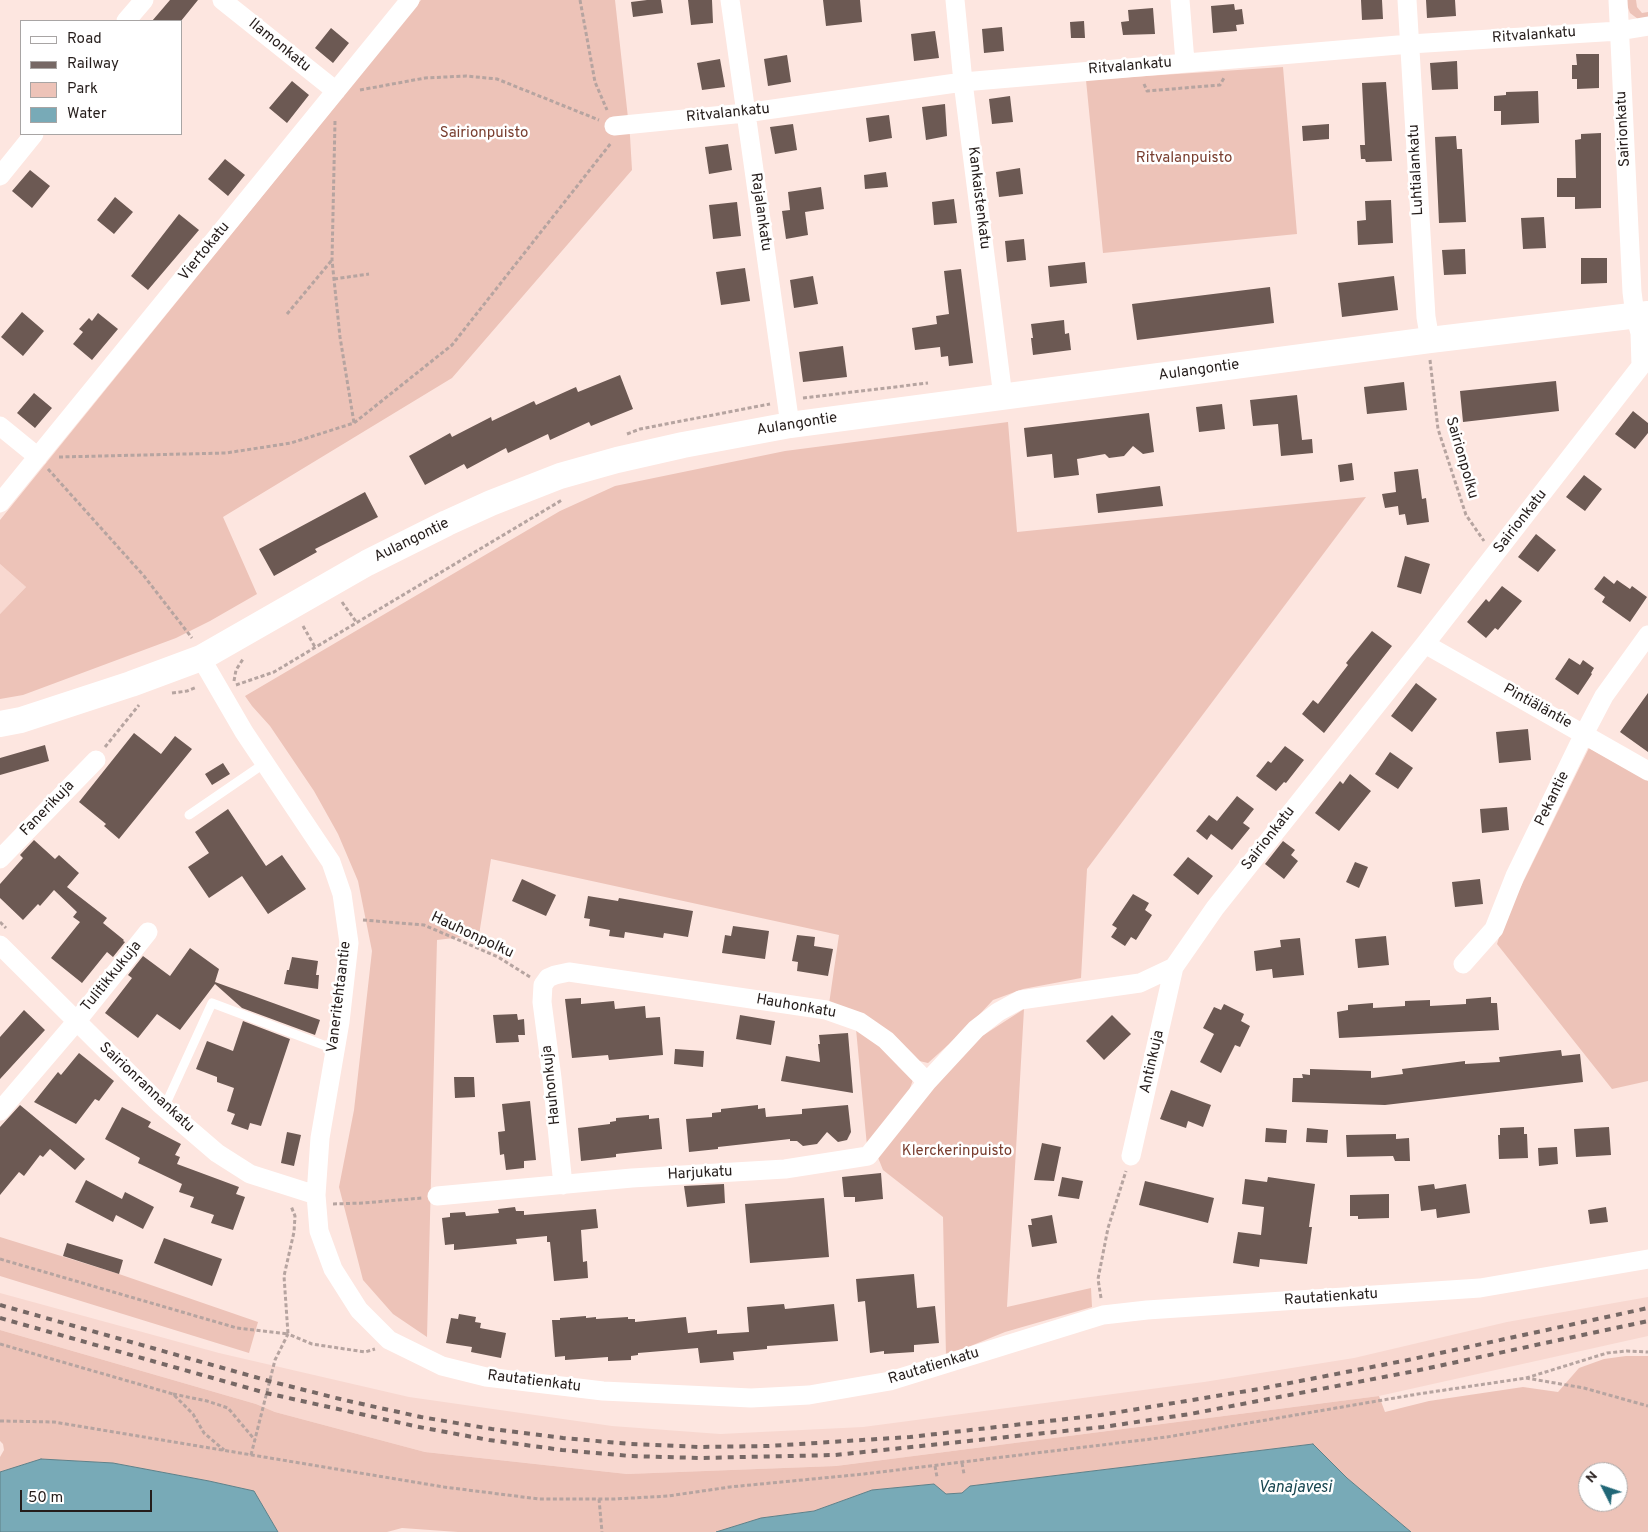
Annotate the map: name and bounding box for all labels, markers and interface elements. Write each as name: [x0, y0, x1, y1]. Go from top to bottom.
street label: Ilamonkatu: [244, 15, 314, 77]
legend: [20, 20, 182, 135]
street label: Ritvalankatu: [1492, 24, 1576, 48]
text: Road: [67, 30, 102, 49]
street label: Ritvalankatu: [1087, 54, 1173, 80]
text: Railway: [67, 55, 119, 74]
text: Park: [67, 80, 98, 99]
street label: Sairionkatu: [1613, 91, 1635, 167]
street label: Ritvalankatu: [685, 101, 771, 127]
text: Water: [67, 105, 106, 124]
street label: Luhtialankatu: [1406, 124, 1428, 216]
park label: Sairionpuisto: [440, 125, 528, 143]
street label: Kankaistenkatu: [963, 146, 993, 250]
park label: Ritvalanpuisto: [1136, 150, 1232, 168]
street label: Rajalankatu: [746, 171, 774, 253]
street label: Viertokatu: [176, 219, 234, 285]
street label: Aulangontie: [1157, 356, 1241, 386]
street label: Aulangontie: [755, 410, 839, 440]
street label: Sairionpolku: [1441, 415, 1481, 501]
street label: Sairionkatu: [1491, 487, 1551, 557]
street label: Aulangontie: [371, 515, 453, 567]
street label: Pintiäläntie: [1499, 681, 1575, 733]
street label: Pekantie: [1532, 769, 1574, 829]
street label: Fanerikuja: [17, 778, 79, 840]
street label: Sairionkatu: [1239, 804, 1299, 874]
street label: Hauhonpolku: [428, 909, 516, 963]
street label: Tulitikkukuja: [78, 938, 146, 1016]
street label: Vaneritehtaantie: [324, 940, 356, 1054]
street label: Hauhonkatu: [755, 991, 837, 1023]
street label: Antinkuja: [1137, 1029, 1169, 1095]
street label: Sairionrannankatu: [95, 1039, 197, 1137]
street label: Hauhonkuja: [539, 1044, 565, 1126]
park label: Klerckerinpuisto: [902, 1143, 1012, 1161]
street label: Harjukatu: [667, 1163, 733, 1185]
street label: Rautatienkatu: [1283, 1286, 1379, 1310]
street label: Rautatienkatu: [886, 1345, 982, 1389]
street label: Rautatienkatu: [486, 1367, 582, 1397]
north arrow: [1578, 1462, 1628, 1512]
text: N: [1582, 1468, 1602, 1487]
water label: Vanajavesi: [1258, 1479, 1332, 1499]
scale bar: [22, 1480, 155, 1512]
text: 50 m: [28, 1489, 63, 1508]

